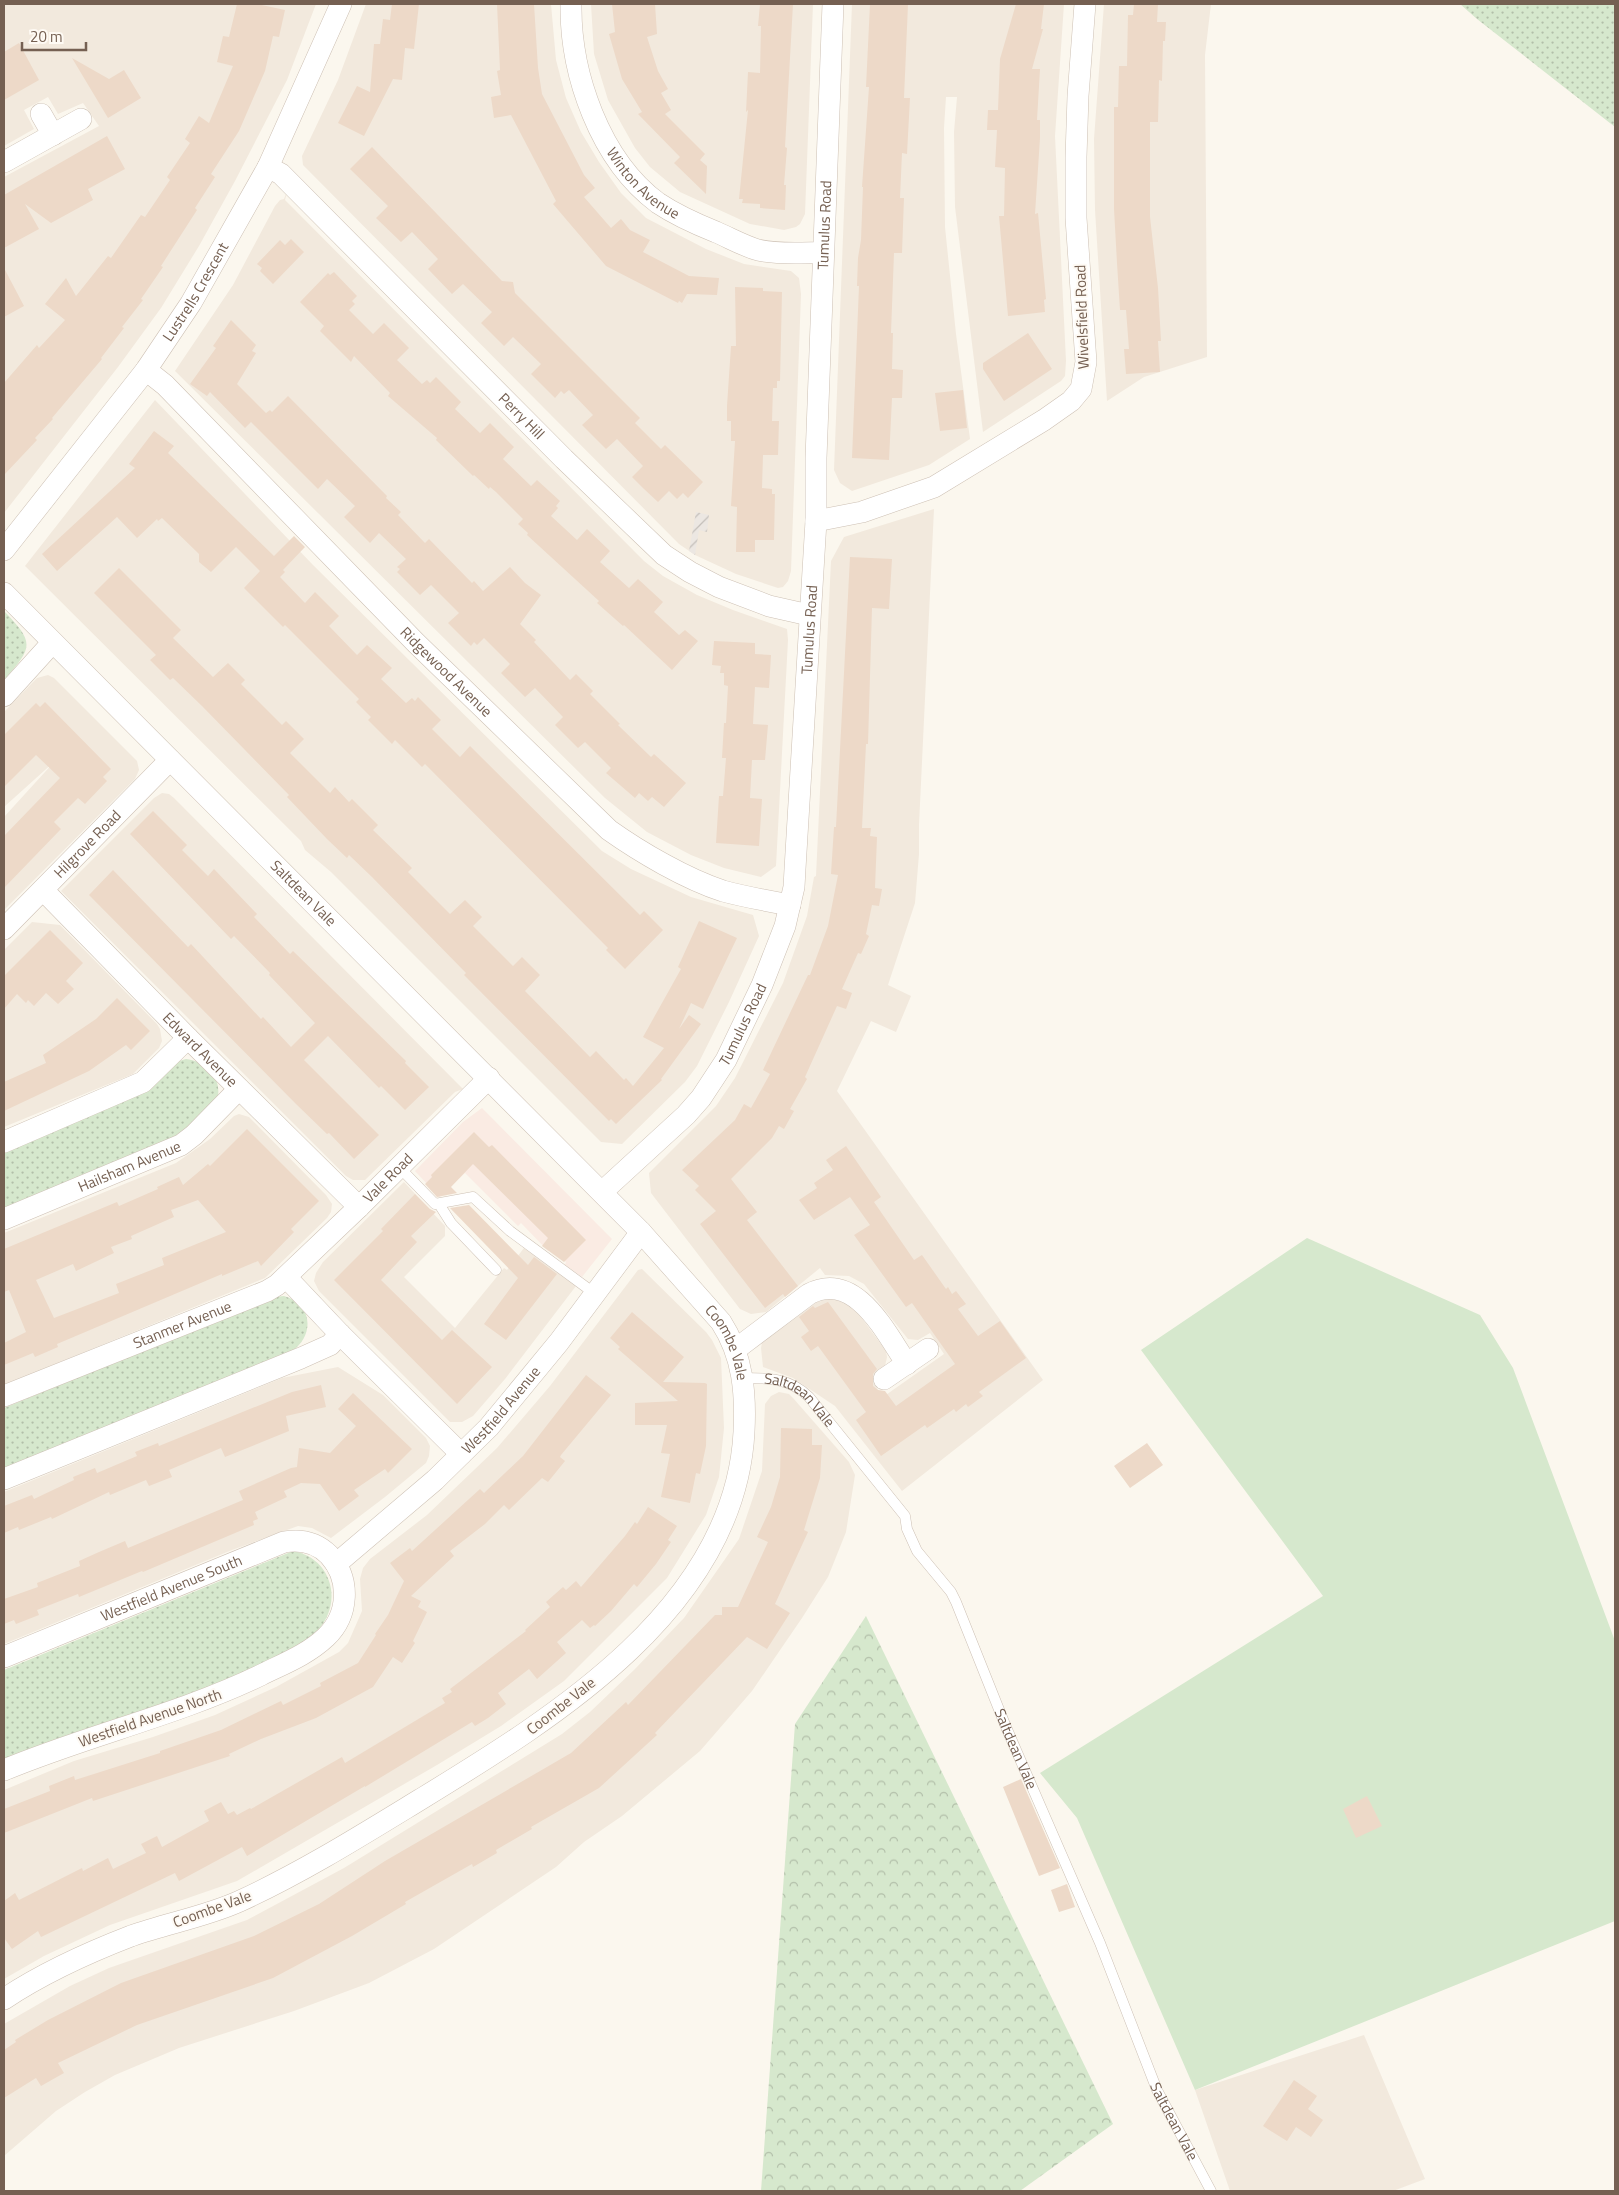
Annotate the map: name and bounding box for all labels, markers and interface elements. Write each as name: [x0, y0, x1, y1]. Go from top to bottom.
scale bar: [22, 20, 86, 52]
text: 20 m: [30, 25, 63, 48]
street label: Winton Avenue: [601, 143, 684, 225]
street label: Tumulus Road: [811, 180, 837, 270]
street label: Lustrells Crescent: [156, 237, 235, 346]
street label: Wivelsfield Road: [1068, 264, 1095, 370]
street label: Perry Hill: [493, 387, 550, 444]
street label: Tumulus Road: [795, 584, 823, 675]
street label: Ridgewood Avenue: [395, 621, 498, 722]
street label: Hilgrove Road: [48, 804, 126, 883]
street label: Saltdean Vale: [265, 854, 342, 931]
street label: Tumulus Road: [713, 979, 772, 1071]
street label: Edward Avenue: [158, 1007, 243, 1092]
street label: Hailsham Avenue: [74, 1134, 184, 1198]
street label: Vale Road: [357, 1148, 418, 1208]
street label: Stanmer Avenue: [129, 1294, 235, 1354]
street label: Coombe Vale: [700, 1299, 754, 1382]
street label: Westfield Avenue: [456, 1361, 546, 1459]
street label: Saltdean Vale: [763, 1366, 841, 1432]
street label: Westfield Avenue South: [97, 1548, 245, 1627]
street label: Coombe Vale: [521, 1671, 600, 1740]
street label: Westfield Avenue North: [75, 1682, 225, 1753]
street label: Saltdean Vale: [989, 1705, 1044, 1793]
street label: Coombe Vale: [169, 1884, 254, 1933]
street label: Saltdean Vale: [1144, 2079, 1205, 2164]

